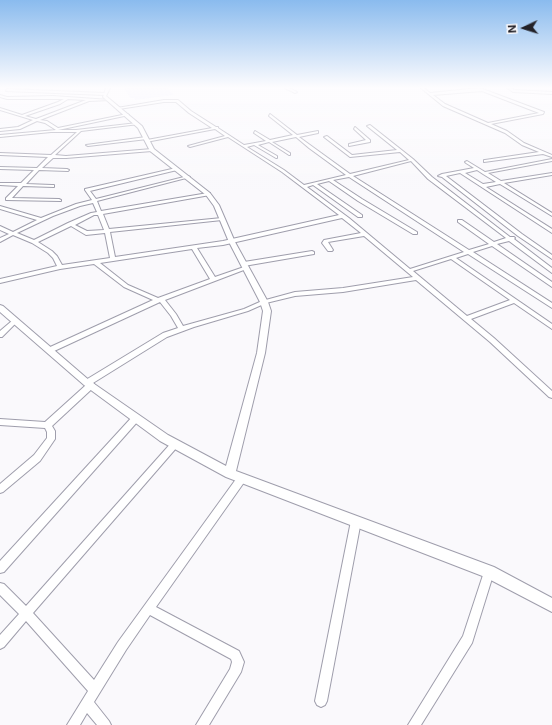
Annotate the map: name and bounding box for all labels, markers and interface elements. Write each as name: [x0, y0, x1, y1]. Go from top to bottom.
north arrow: [504, 8, 544, 48]
text: N: [505, 24, 519, 34]

